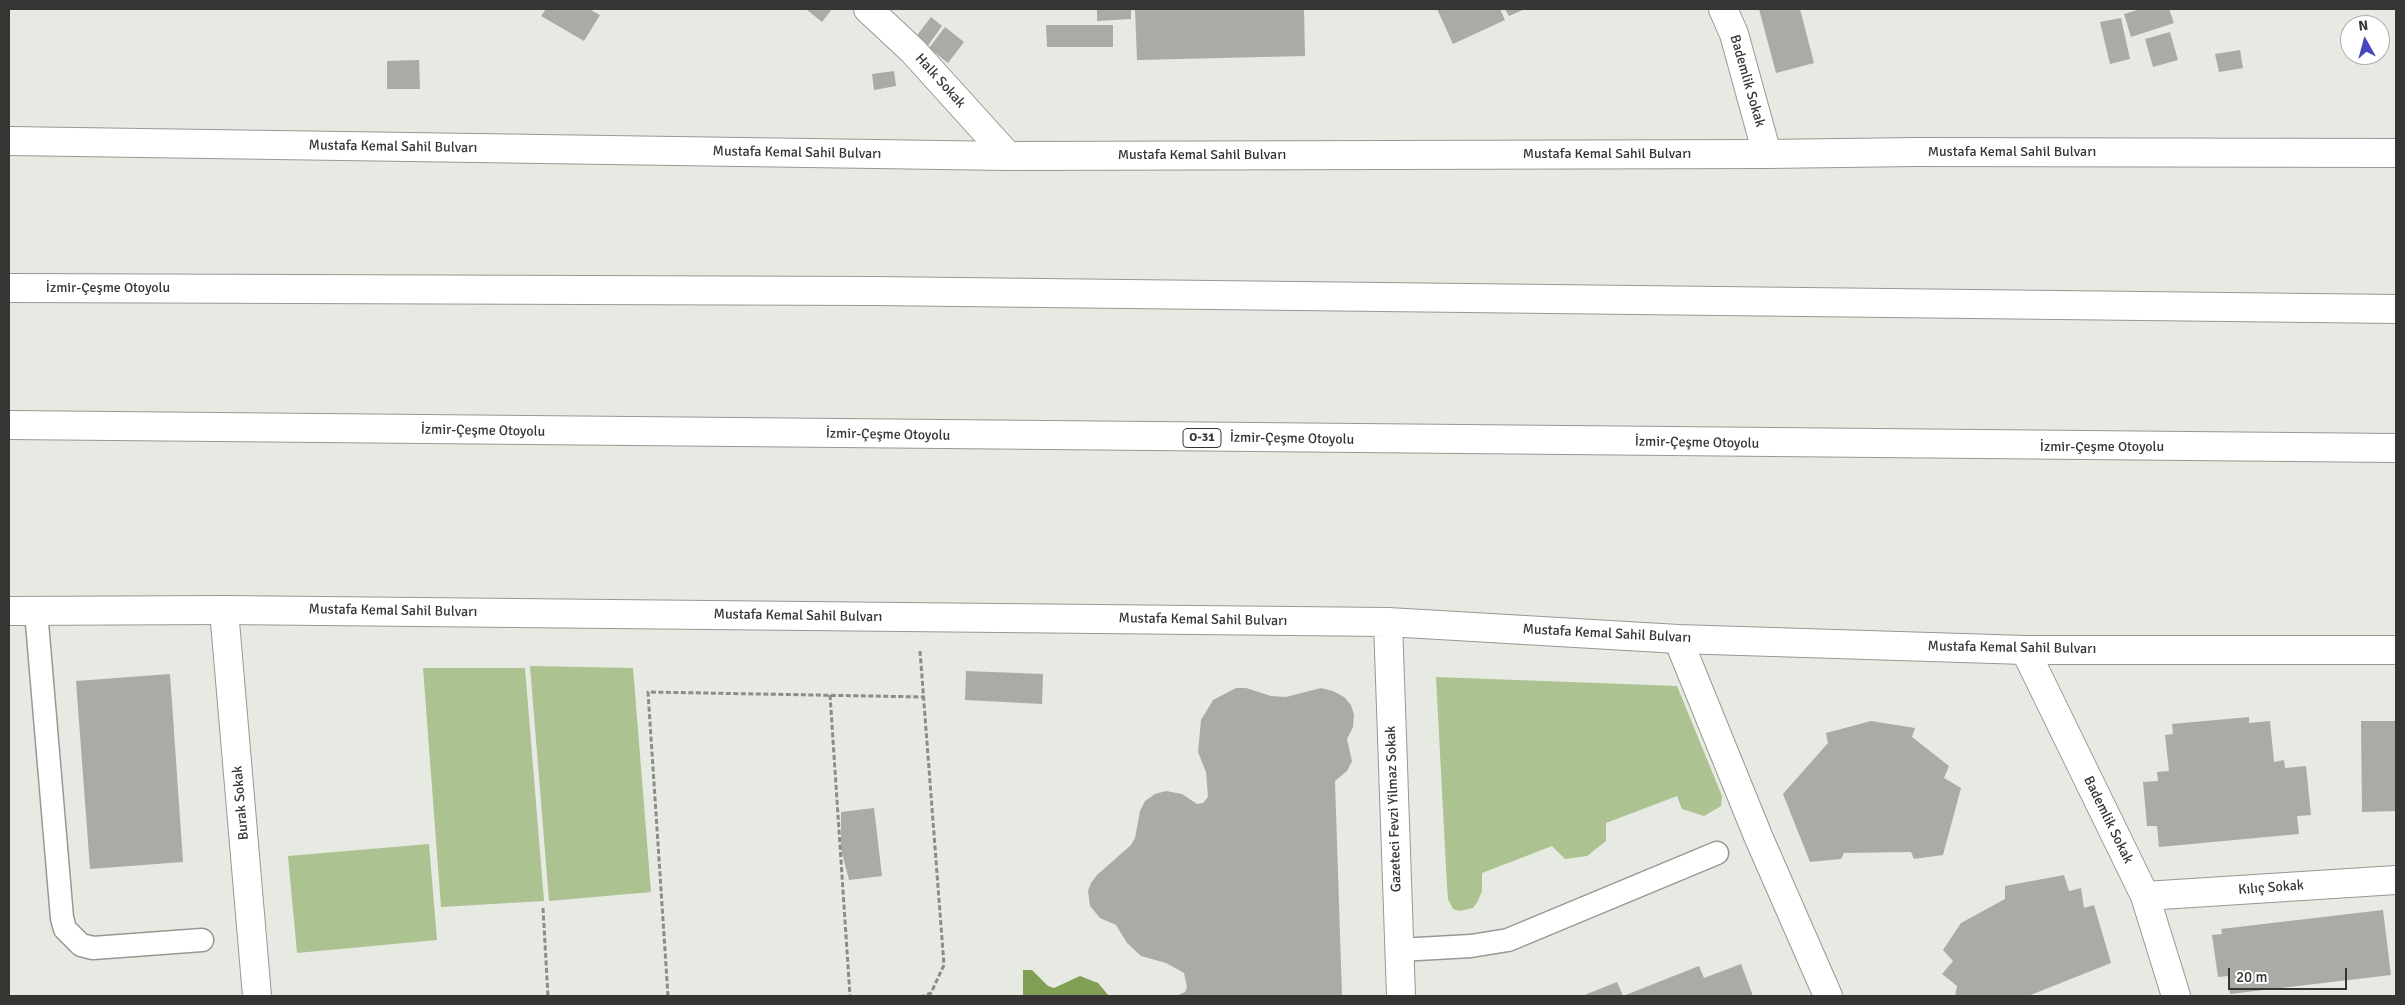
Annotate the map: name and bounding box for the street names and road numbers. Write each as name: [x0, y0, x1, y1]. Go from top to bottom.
street label: Bademlik Sokak: [1726, 33, 1768, 129]
street label: Halk Sokak: [911, 51, 969, 111]
street label: Mustafa Kemal Sahil Bulvarı: [308, 137, 478, 157]
street label: Mustafa Kemal Sahil Bulvarı: [712, 143, 882, 163]
street label: Mustafa Kemal Sahil Bulvarı: [1928, 144, 2096, 160]
street label: Mustafa Kemal Sahil Bulvarı: [1523, 146, 1691, 162]
street label: Mustafa Kemal Sahil Bulvarı: [1118, 147, 1286, 163]
street label: İzmir-Çeşme Otoyolu: [46, 280, 170, 296]
street label: İzmir-Çeşme Otoyolu: [421, 422, 545, 440]
street label: İzmir-Çeşme Otoyolu: [826, 426, 950, 444]
road number: O-31: [1183, 428, 1221, 448]
street label: İzmir-Çeşme Otoyolu: [1230, 430, 1354, 448]
street label: İzmir-Çeşme Otoyolu: [1635, 434, 1759, 452]
street label: İzmir-Çeşme Otoyolu: [2040, 439, 2164, 455]
street label: Mustafa Kemal Sahil Bulvarı: [308, 601, 478, 621]
street label: Mustafa Kemal Sahil Bulvarı: [713, 606, 883, 626]
street label: Mustafa Kemal Sahil Bulvarı: [1118, 610, 1288, 630]
street label: Mustafa Kemal Sahil Bulvarı: [1522, 621, 1692, 647]
street label: Mustafa Kemal Sahil Bulvarı: [1927, 638, 2097, 658]
street label: Gazeteci Fevzi Yilmaz Sokak: [1383, 725, 1405, 893]
street label: Burak Sokak: [229, 765, 253, 841]
street label: Bademlik Sokak: [2080, 774, 2136, 866]
street label: Kılıç Sokak: [2238, 877, 2304, 899]

